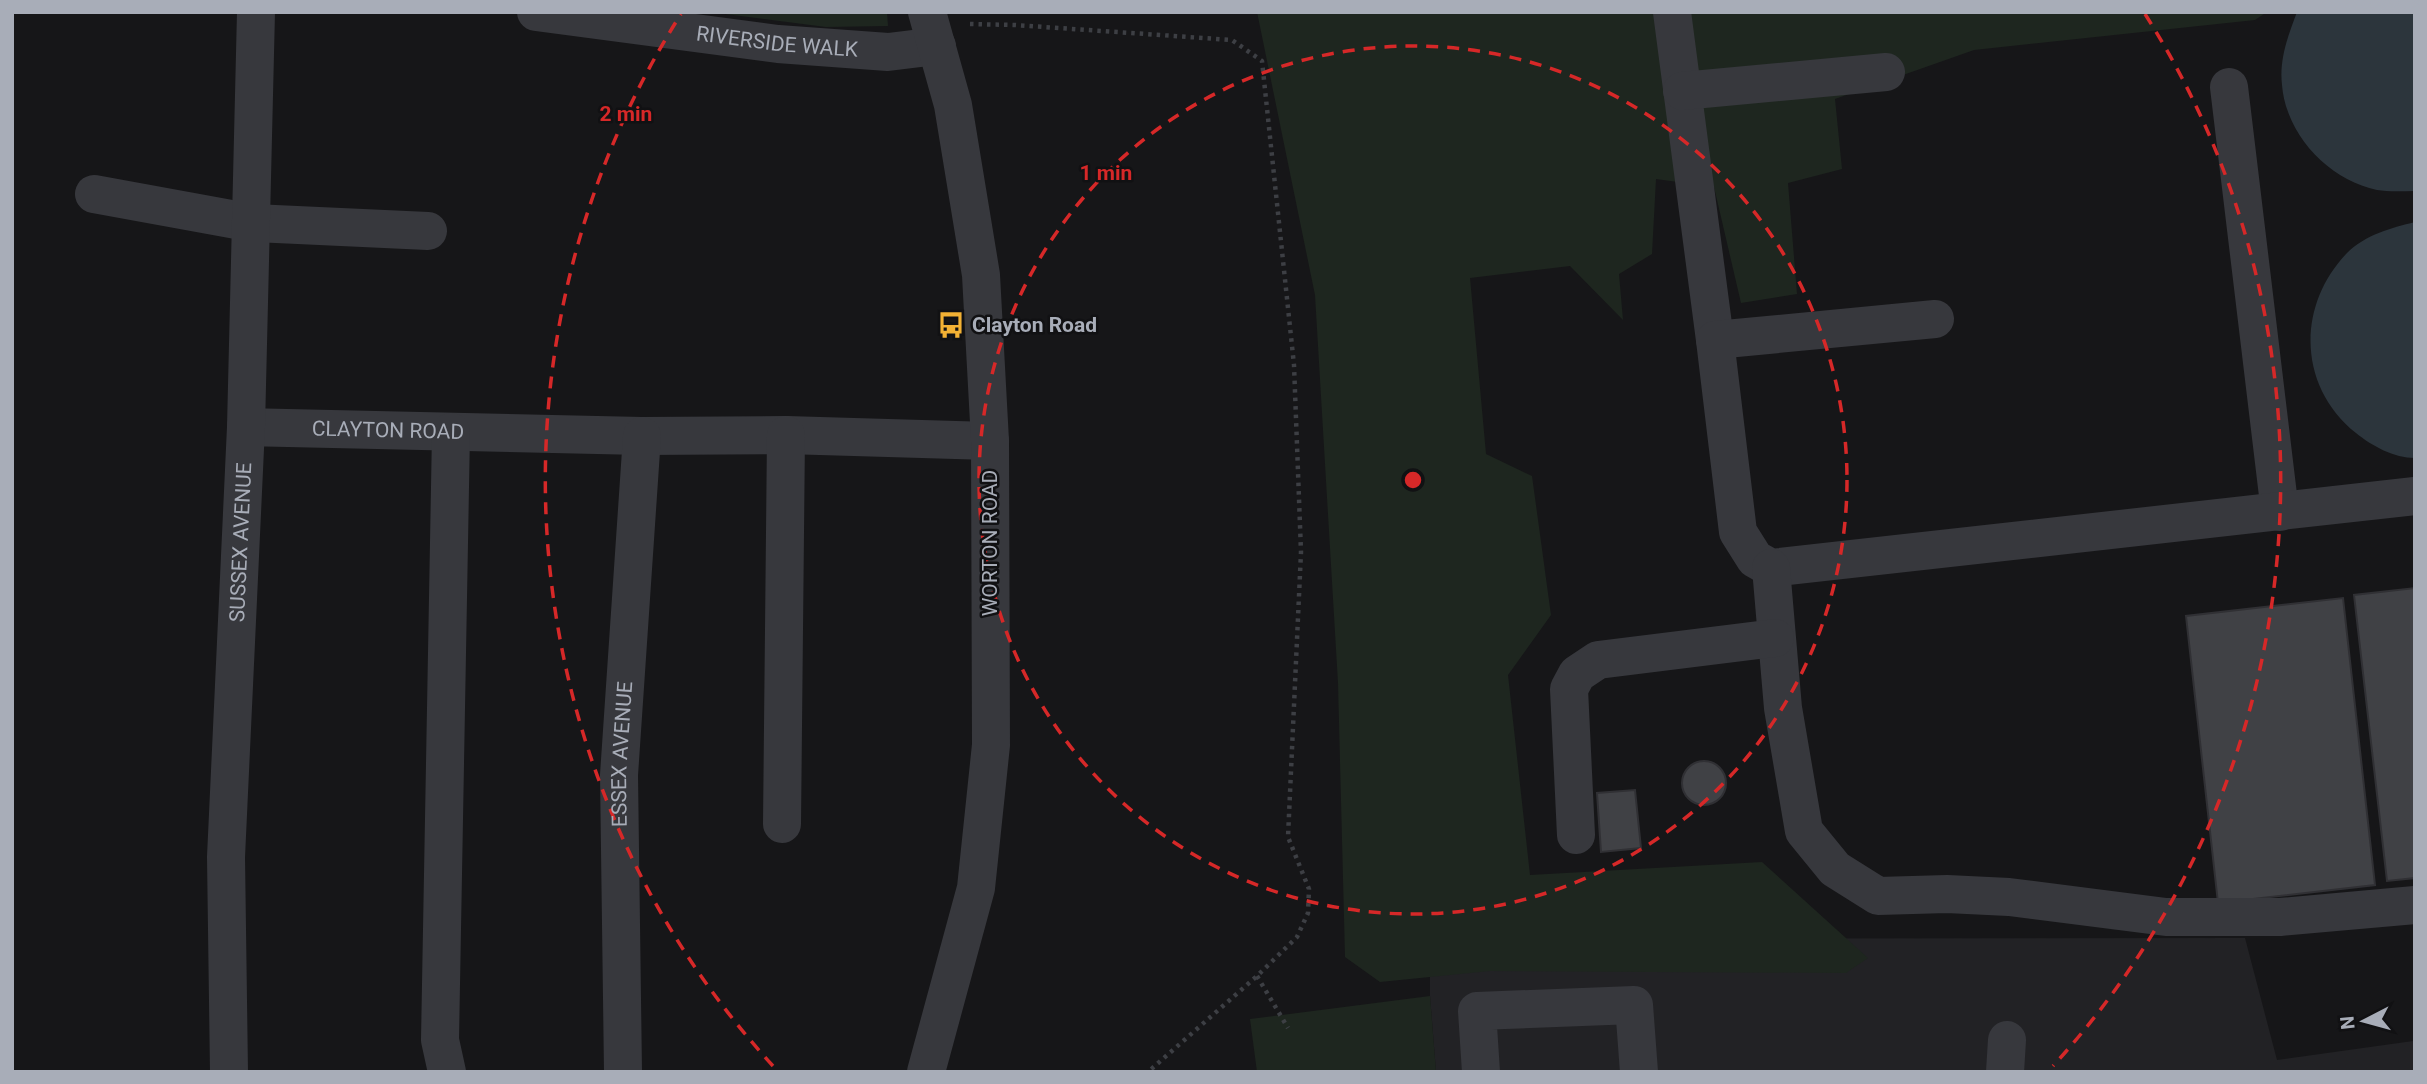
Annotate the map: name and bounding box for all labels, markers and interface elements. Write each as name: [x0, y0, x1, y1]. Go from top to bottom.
street label: RIVERSIDE WALK: [695, 21, 860, 62]
text: 2 min: [600, 102, 652, 126]
text: 1 min: [1080, 161, 1132, 185]
bus stop icon: Clayton Road: [936, 310, 966, 340]
place label: Clayton Road: [972, 313, 1097, 337]
street label: CLAYTON ROAD: [312, 416, 464, 444]
street label: SUSSEX AVENUE: [225, 462, 256, 623]
centre of rings: [1401, 468, 1425, 492]
street label: WORTON ROAD: [978, 470, 1002, 616]
street label: ESSEX AVENUE: [607, 680, 637, 827]
north arrow: [2329, 986, 2399, 1056]
text: N: [2335, 1015, 2360, 1031]

